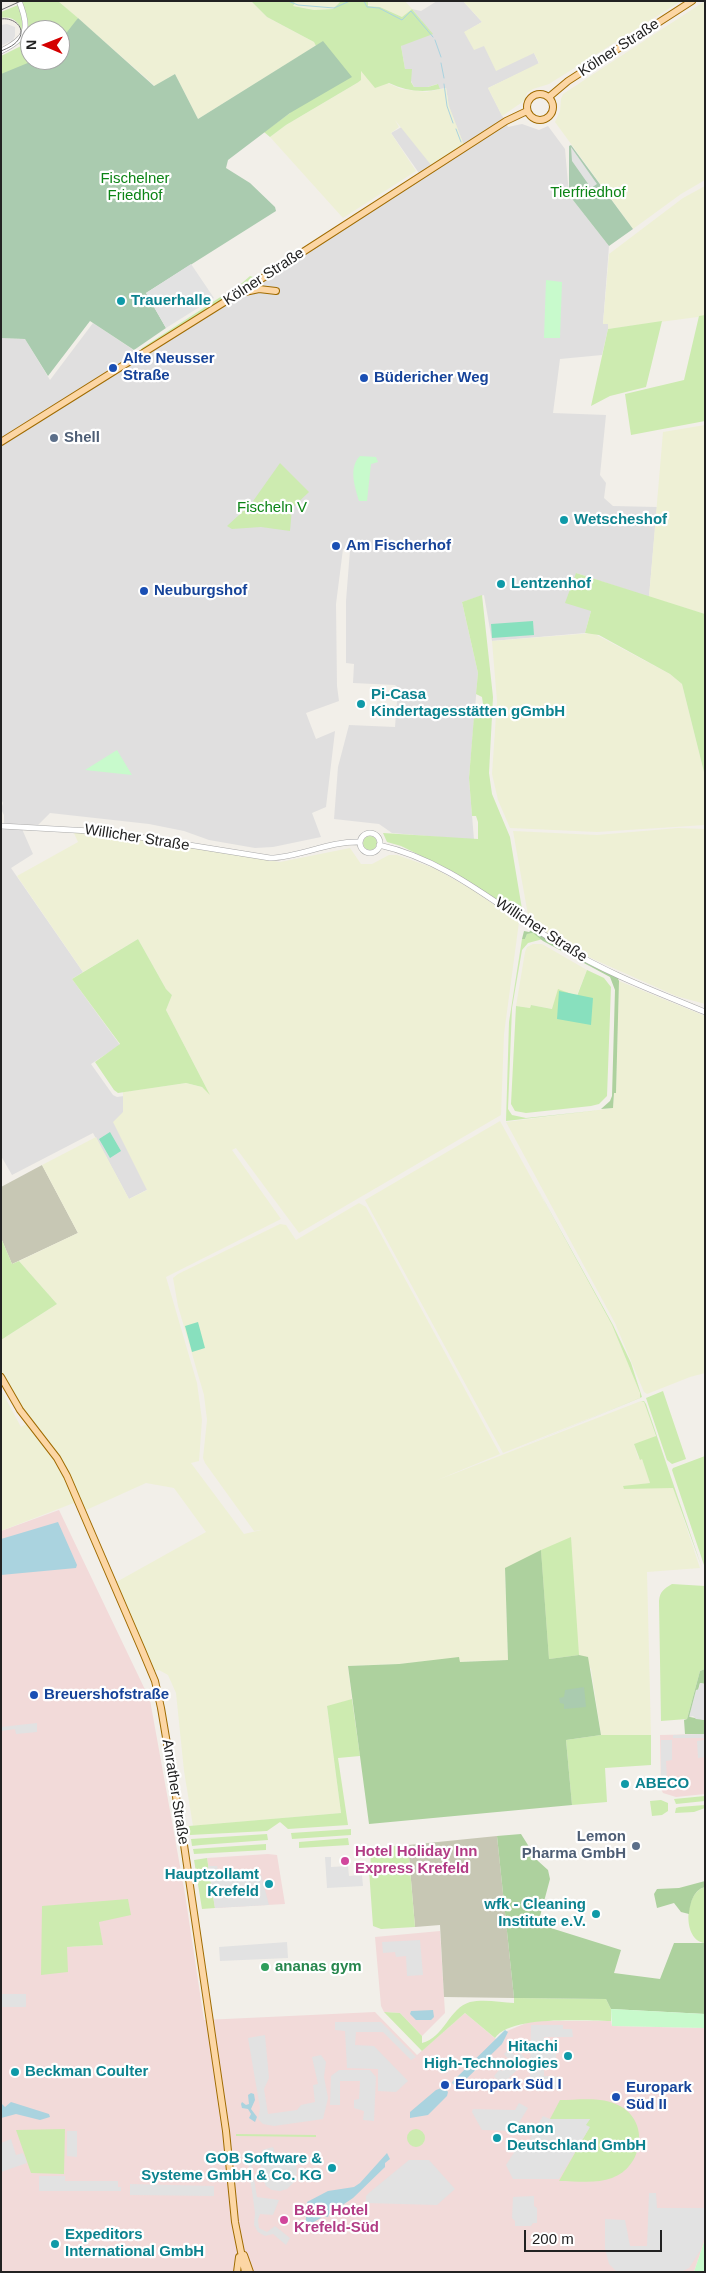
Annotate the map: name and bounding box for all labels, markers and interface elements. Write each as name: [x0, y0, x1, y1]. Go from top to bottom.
street label: Kölner Straße: [575, 15, 663, 81]
north arrow: [20, 20, 70, 70]
text: N: [23, 40, 39, 50]
park label: Fischelner Friedhof: [100, 170, 170, 205]
park label: Tierfriedhof: [550, 184, 626, 202]
street label: Kölner Straße: [220, 244, 308, 310]
place label: Trauerhalle: [131, 292, 211, 310]
marker: Trauerhalle: [115, 295, 127, 307]
place label: Alte Neusser Straße: [123, 350, 215, 385]
marker: Alte Neusser Straße: [107, 362, 119, 374]
place label: Büdericher Weg: [374, 369, 489, 387]
marker: Büdericher Weg: [358, 372, 370, 384]
place label: Shell: [64, 429, 100, 447]
marker: Shell: [48, 432, 60, 444]
park label: Fischeln V: [237, 499, 307, 517]
place label: Wetscheshof: [574, 511, 667, 529]
marker: Wetscheshof: [558, 514, 570, 526]
place label: Am Fischerhof: [346, 537, 451, 555]
marker: Am Fischerhof: [330, 540, 342, 552]
place label: Lentzenhof: [511, 575, 591, 593]
marker: Lentzenhof: [495, 578, 507, 590]
place label: Neuburgshof: [154, 582, 247, 600]
marker: Neuburgshof: [138, 585, 150, 597]
place label: Pi-Casa Kindertagesstätten gGmbH: [371, 686, 565, 721]
marker: Pi-Casa Kindertagesstätten gGmbH: [355, 698, 367, 710]
street label: Willicher Straße: [83, 821, 191, 855]
street label: Willicher Straße: [492, 894, 590, 966]
place label: Breuershofstraße: [44, 1686, 169, 1704]
marker: Breuershofstraße: [28, 1689, 40, 1701]
street label: Anrather Straße: [158, 1738, 192, 1846]
place label: ABECO: [635, 1775, 689, 1793]
marker: ABECO: [619, 1778, 631, 1790]
place label: Lemon Pharma GmbH: [522, 1828, 626, 1863]
marker: Lemon Pharma GmbH: [630, 1840, 642, 1852]
place label: Hotel Holiday Inn Express Krefeld: [355, 1843, 478, 1878]
marker: Hotel Holiday Inn Express Krefeld: [339, 1855, 351, 1867]
place label: Hauptzollamt Krefeld: [165, 1866, 259, 1901]
marker: Hauptzollamt Krefeld: [263, 1878, 275, 1890]
place label: wfk - Cleaning Institute e.V.: [484, 1896, 586, 1931]
marker: wfk - Cleaning Institute e.V.: [590, 1908, 602, 1920]
place label: ananas gym: [275, 1958, 362, 1976]
marker: ananas gym: [259, 1961, 271, 1973]
place label: Hitachi High-Technologies: [424, 2038, 558, 2073]
marker: Hitachi High-Technologies: [562, 2050, 574, 2062]
place label: Beckman Coulter: [25, 2063, 148, 2081]
marker: Beckman Coulter: [9, 2066, 21, 2078]
place label: Europark Süd I: [455, 2076, 562, 2094]
marker: Europark Süd I: [439, 2079, 451, 2091]
place label: Europark Süd II: [626, 2079, 692, 2114]
marker: Europark Süd II: [610, 2091, 622, 2103]
place label: Canon Deutschland GmbH: [507, 2120, 646, 2155]
marker: Canon Deutschland GmbH: [491, 2132, 503, 2144]
place label: GOB Software & Systeme GmbH & Co. KG: [141, 2150, 322, 2185]
marker: GOB Software & Systeme GmbH & Co. KG: [326, 2162, 338, 2174]
place label: B&B Hotel Krefeld-Süd: [294, 2202, 379, 2237]
marker: B&B Hotel Krefeld-Süd: [278, 2214, 290, 2226]
scale bar: [526, 2220, 664, 2252]
place label: Expeditors International GmbH: [65, 2226, 204, 2261]
text: 200 m: [532, 2230, 574, 2247]
marker: Expeditors International GmbH: [49, 2238, 61, 2250]

